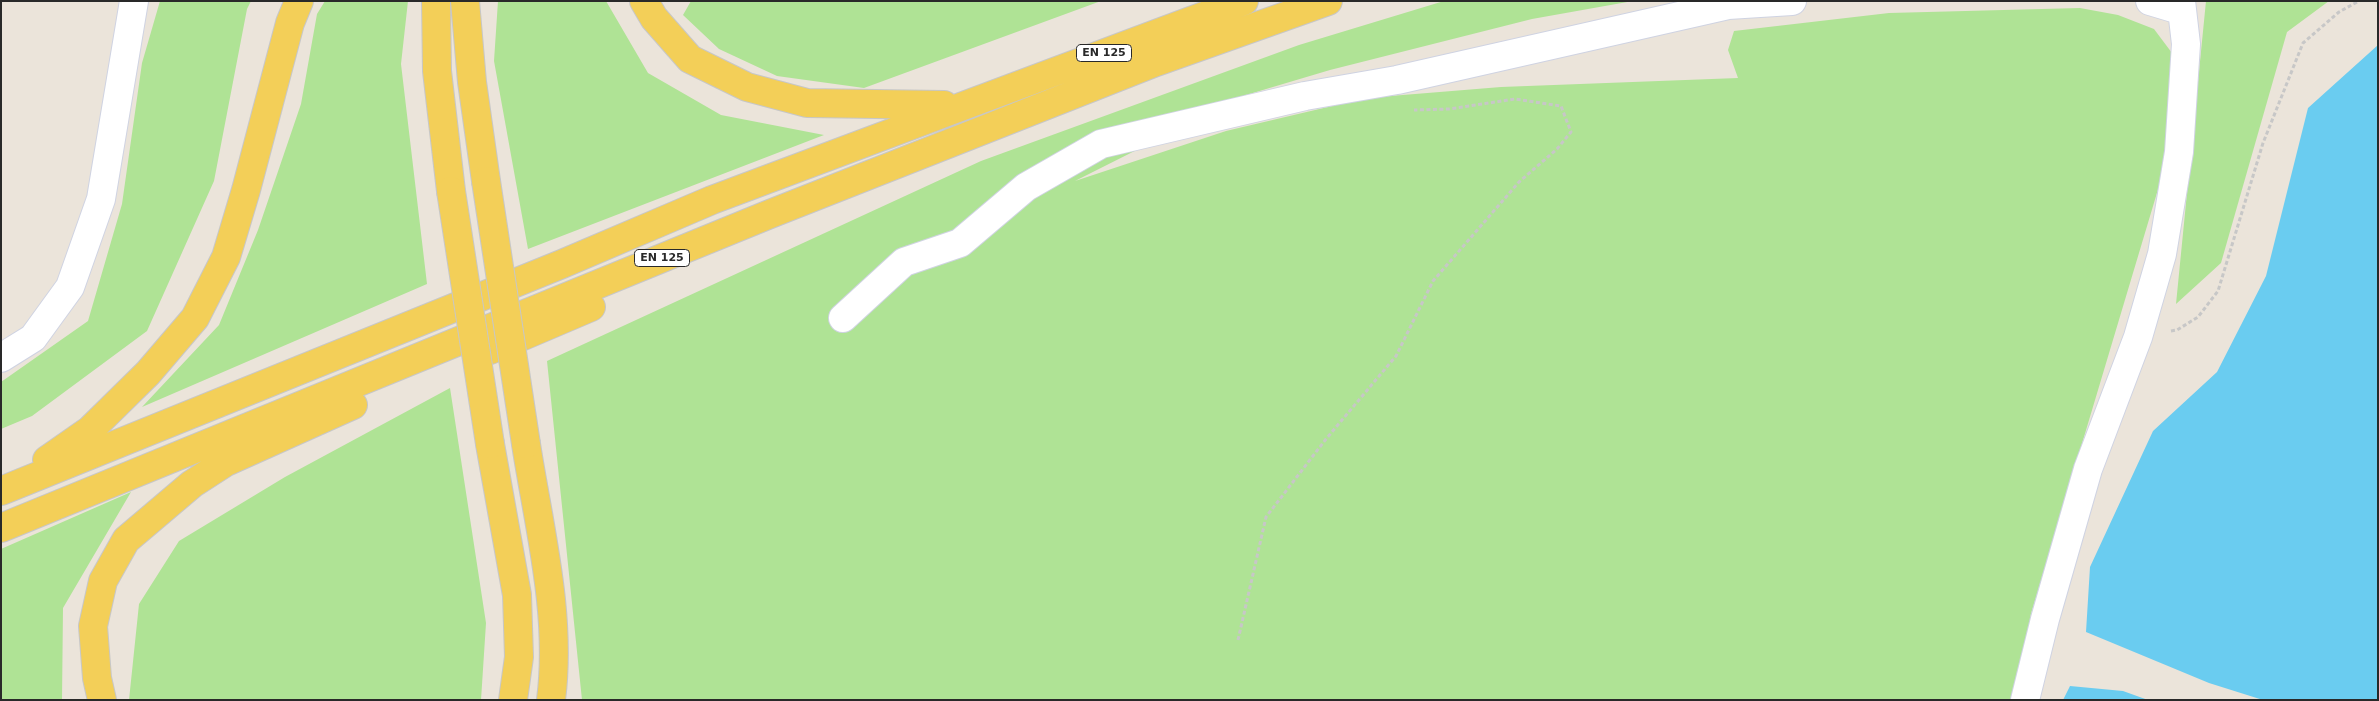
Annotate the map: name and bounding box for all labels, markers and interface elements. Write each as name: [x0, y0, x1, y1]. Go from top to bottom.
road number: EN 125: [1076, 44, 1132, 62]
road number: EN 125: [634, 250, 690, 266]

